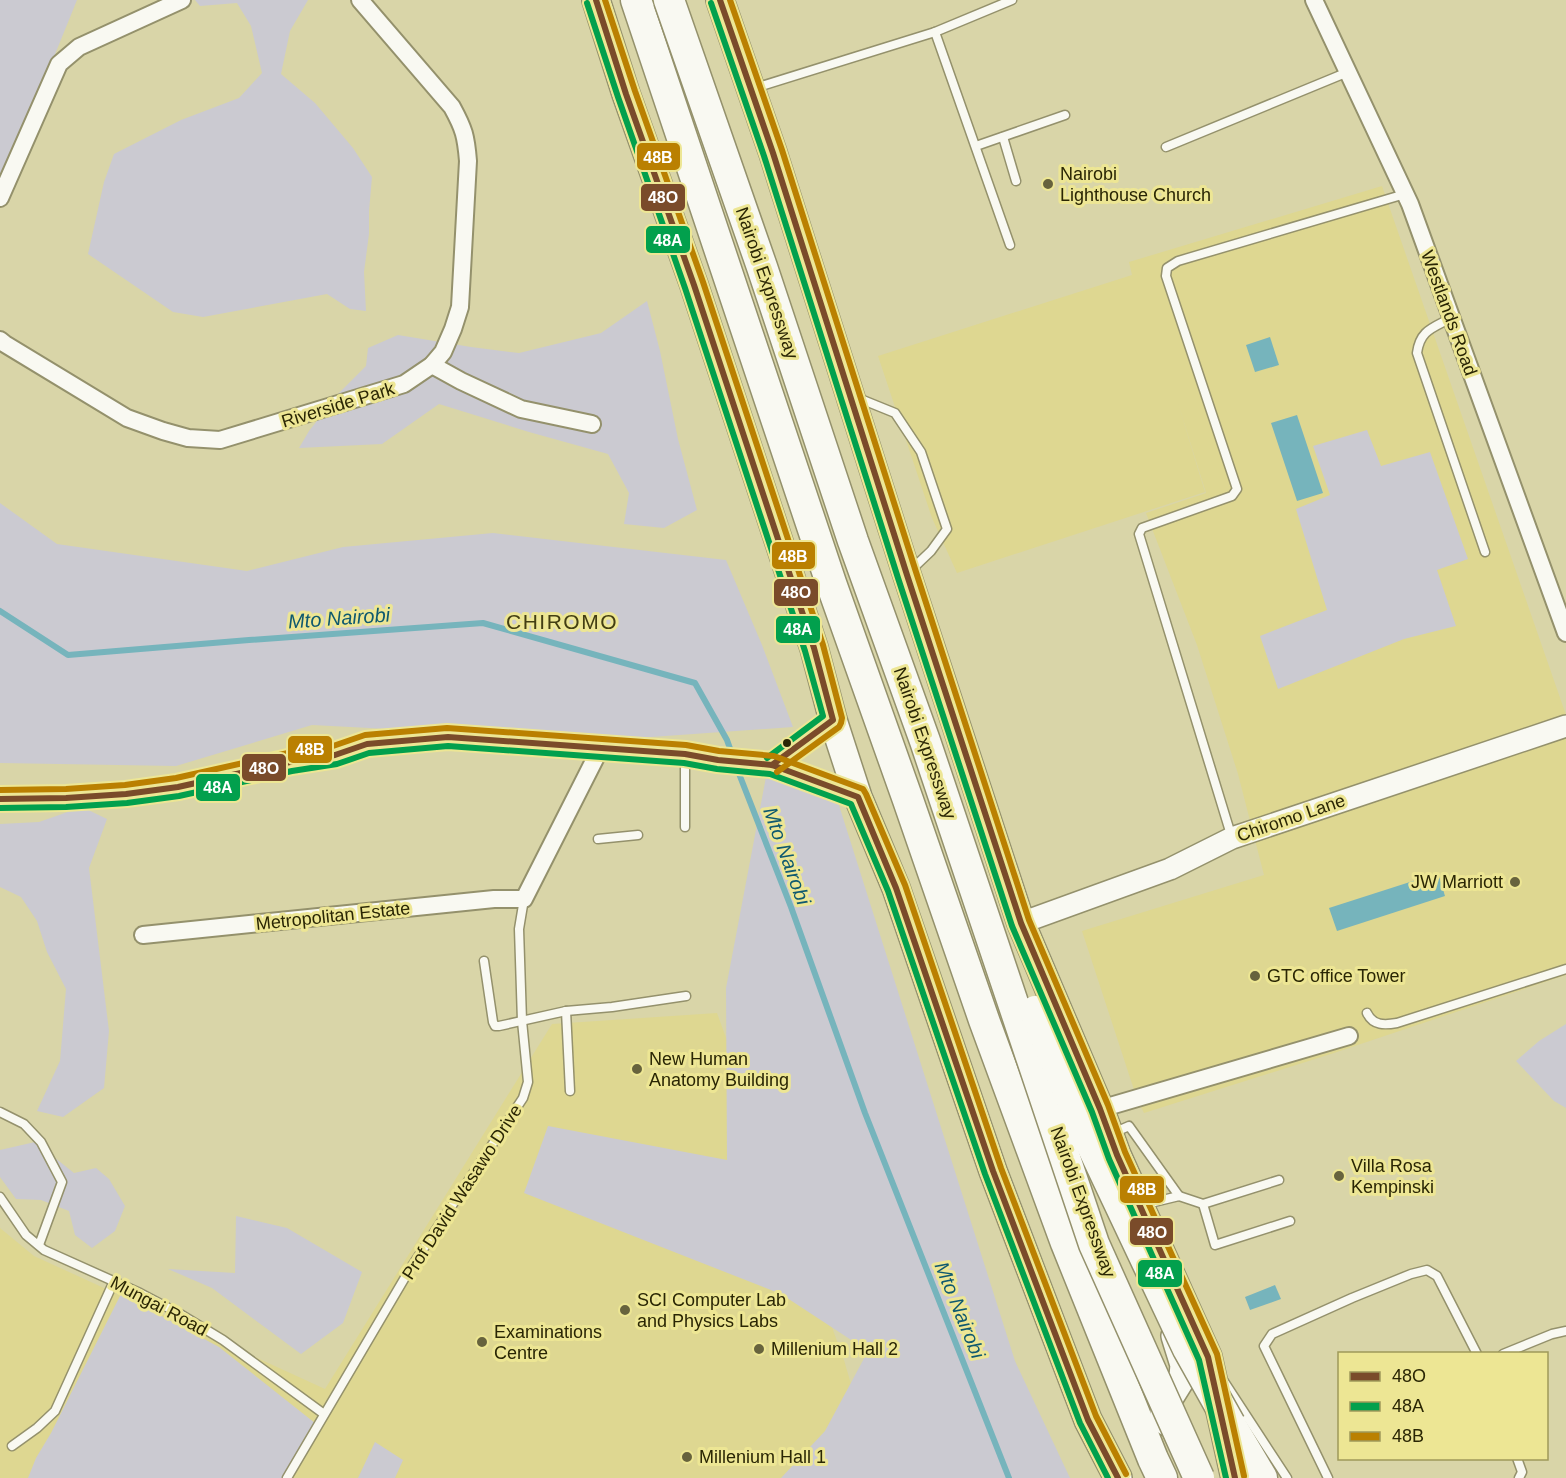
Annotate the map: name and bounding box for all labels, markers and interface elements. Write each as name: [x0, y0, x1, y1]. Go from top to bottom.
line badge: 48B: [636, 142, 681, 171]
text: 48B: [643, 149, 673, 166]
place label: Nairobi Lighthouse Church: [1060, 164, 1211, 205]
marker: Nairobi Lighthouse Church: [1041, 177, 1055, 191]
line badge: 48O: [640, 183, 686, 212]
text: 48O: [648, 189, 678, 206]
street label: Nairobi Expressway: [732, 205, 802, 361]
line badge: 48A: [645, 225, 691, 254]
text: 48A: [653, 232, 683, 249]
street label: Westlands Road: [1417, 248, 1481, 378]
street label: Riverside Park: [279, 378, 398, 432]
line badge: 48B: [771, 541, 816, 570]
text: 48B: [778, 548, 808, 565]
line badge: 48O: [773, 578, 819, 607]
text: 48O: [781, 584, 811, 601]
water label: Mto Nairobi: [287, 603, 391, 633]
district label: CHIROMO: [506, 610, 618, 633]
line badge: 48A: [775, 615, 821, 644]
text: 48A: [783, 621, 813, 638]
street label: Nairobi Expressway: [890, 665, 960, 821]
line badge: 48B: [287, 735, 333, 764]
unlabelled marker: [781, 737, 793, 749]
text: 48B: [295, 741, 325, 758]
line badge: 48O: [241, 753, 287, 782]
text: 48O: [249, 760, 279, 777]
line badge: 48A: [195, 773, 241, 802]
text: 48A: [203, 779, 233, 796]
street label: Chiromo Lane: [1234, 790, 1348, 846]
water label: Mto Nairobi: [759, 804, 815, 908]
place label: JW Marriott: [1411, 872, 1503, 892]
marker: JW Marriott: [1508, 875, 1522, 889]
street label: Metropolitan Estate: [255, 898, 411, 934]
place label: GTC office Tower: [1267, 966, 1405, 986]
marker: GTC office Tower: [1248, 969, 1262, 983]
place label: New Human Anatomy Building: [649, 1049, 789, 1090]
marker: New Human Anatomy Building: [630, 1062, 644, 1076]
street label: Prof David Wasawo Drive: [398, 1101, 526, 1283]
street label: Nairobi Expressway: [1046, 1124, 1120, 1280]
place label: Villa Rosa Kempinski: [1351, 1156, 1434, 1197]
marker: Villa Rosa Kempinski: [1332, 1169, 1346, 1183]
line badge: 48B: [1119, 1175, 1165, 1204]
text: 48B: [1127, 1181, 1157, 1198]
line badge: 48O: [1129, 1217, 1174, 1246]
text: 48O: [1137, 1224, 1167, 1241]
water label: Mto Nairobi: [931, 1258, 990, 1362]
line badge: 48A: [1137, 1259, 1183, 1288]
text: 48A: [1145, 1265, 1175, 1282]
street label: Mungai Road: [107, 1272, 211, 1340]
place label: SCI Computer Lab and Physics Labs: [637, 1290, 786, 1331]
marker: SCI Computer Lab and Physics Labs: [618, 1303, 632, 1317]
place label: Examinations Centre: [494, 1322, 602, 1363]
marker: Examinations Centre: [475, 1335, 489, 1349]
place label: Millenium Hall 2: [771, 1339, 898, 1359]
marker: Millenium Hall 2: [752, 1342, 766, 1356]
legend: [1338, 1352, 1548, 1460]
text: 48O: [1392, 1366, 1426, 1386]
text: 48A: [1392, 1396, 1424, 1416]
text: 48B: [1392, 1426, 1424, 1446]
place label: Millenium Hall 1: [699, 1447, 826, 1467]
marker: Millenium Hall 1: [680, 1450, 694, 1464]

